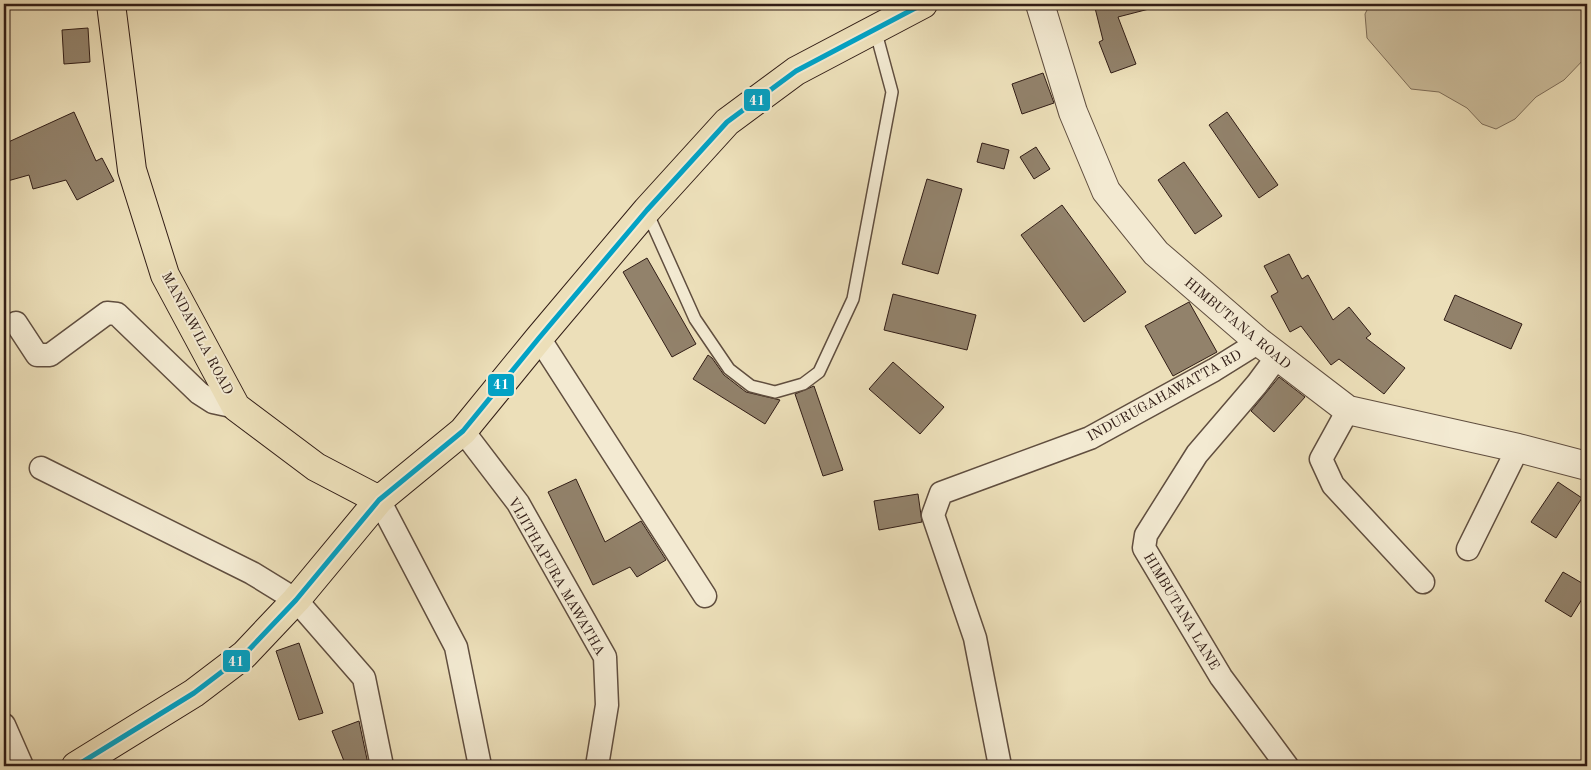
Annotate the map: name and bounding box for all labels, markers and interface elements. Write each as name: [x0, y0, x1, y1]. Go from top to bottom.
line badge: 41: [743, 88, 771, 112]
text: 41: [749, 94, 765, 108]
street label: MANDAWILA ROAD: [159, 270, 235, 397]
street label: HIMBUTANA ROAD: [1182, 275, 1293, 372]
street label: INDURUGAHAWATTA RD: [1085, 347, 1244, 444]
line badge: 41: [487, 373, 515, 397]
text: 41: [493, 378, 509, 392]
street label: VIJITHAPURA MAWATHA: [505, 495, 607, 658]
street label: HIMBUTANA LANE: [1141, 551, 1222, 672]
line badge: 41: [222, 649, 251, 673]
text: 41: [228, 655, 244, 669]

